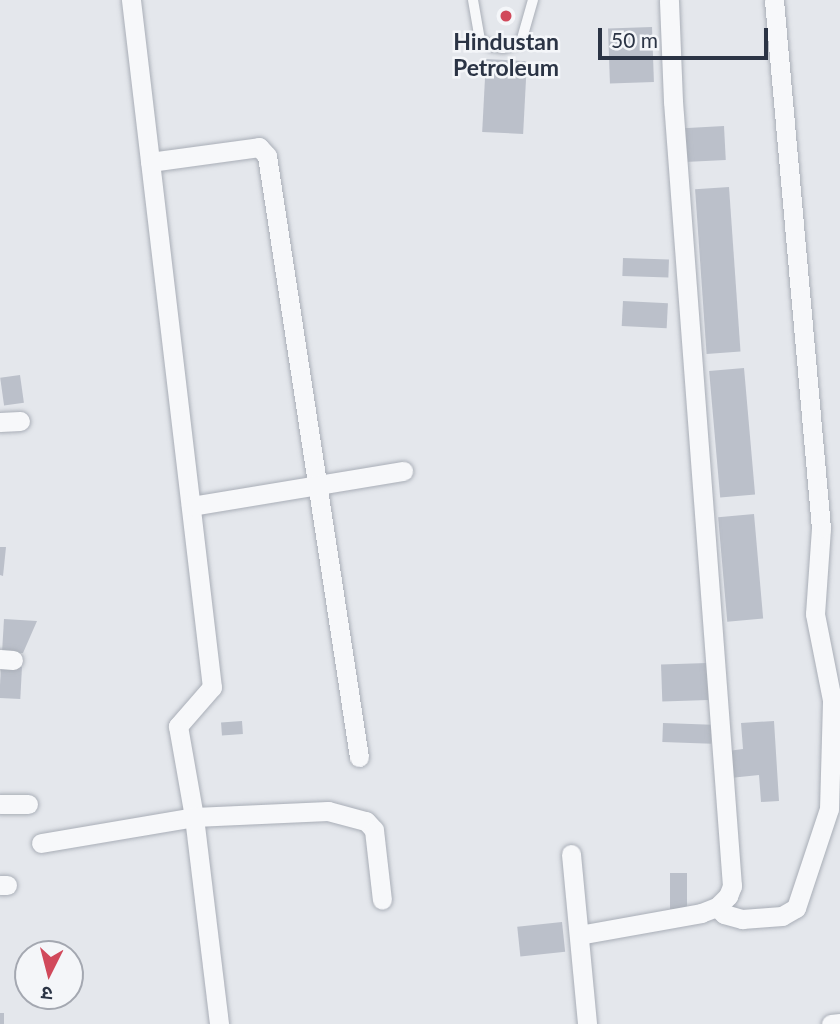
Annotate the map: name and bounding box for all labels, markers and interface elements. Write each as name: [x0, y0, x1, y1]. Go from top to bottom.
marker: Hindustan Petroleum: [498, 8, 514, 24]
scale bar: [602, 14, 772, 58]
place label: Hindustan Petroleum: [453, 27, 559, 81]
text: 50 m: [611, 27, 658, 52]
north arrow: [14, 940, 84, 1010]
text: उ: [40, 982, 54, 1006]

